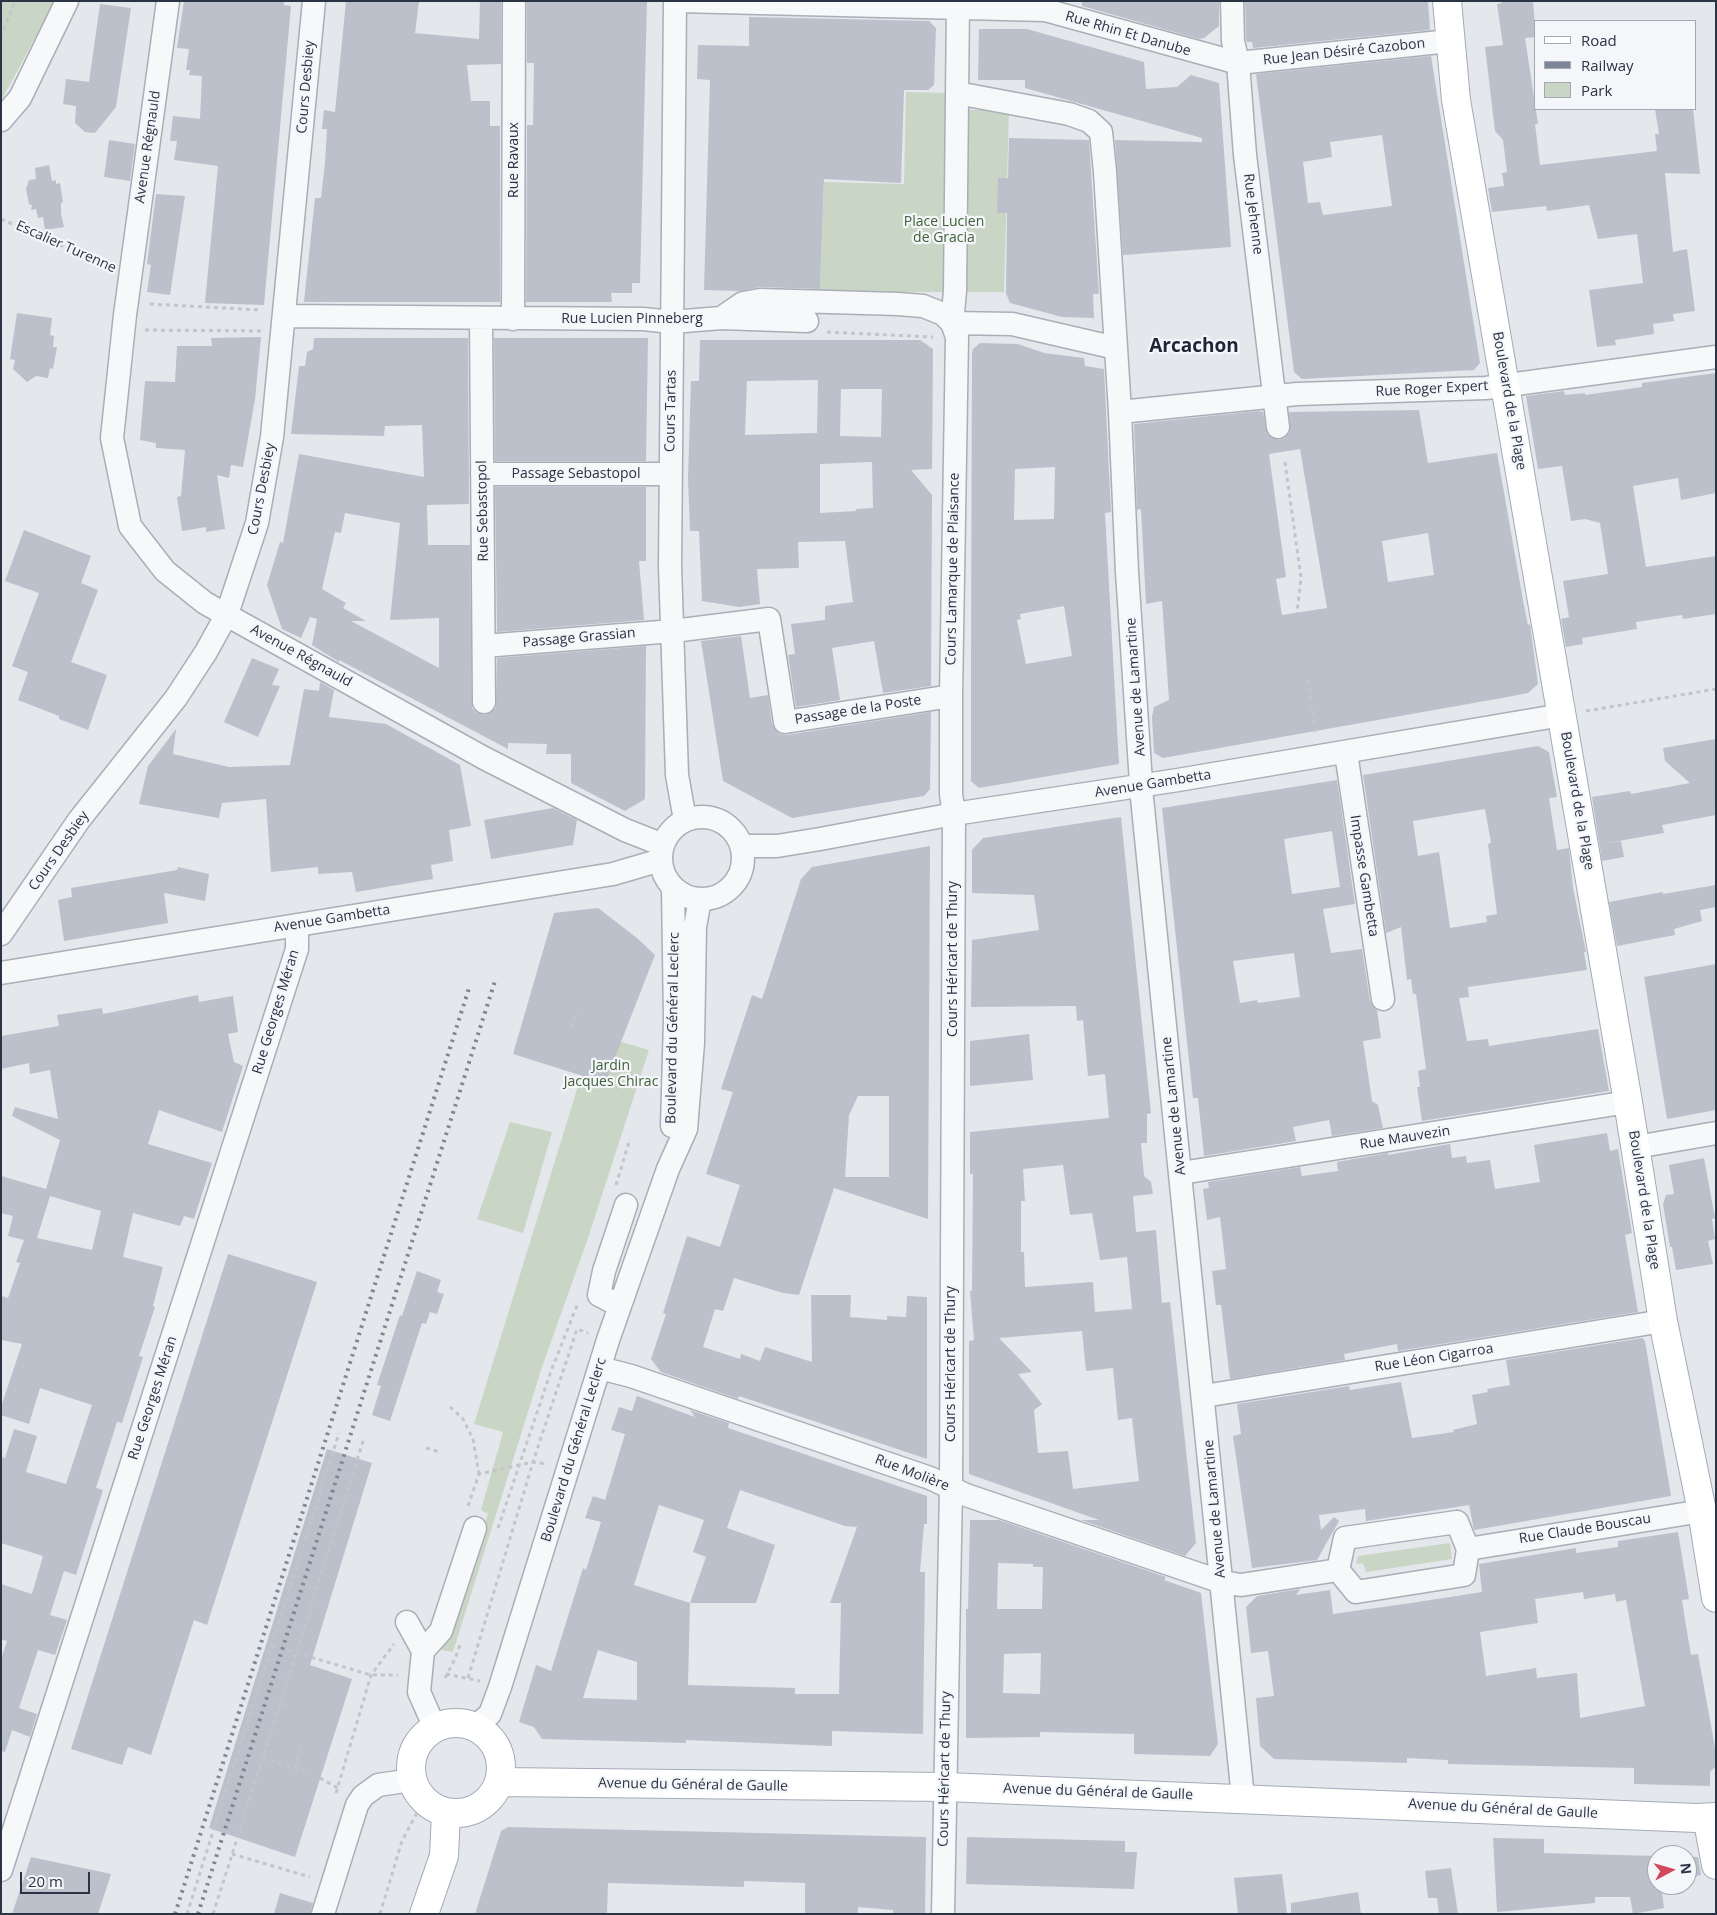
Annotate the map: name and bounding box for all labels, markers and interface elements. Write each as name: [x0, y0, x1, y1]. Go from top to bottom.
street label: Rue Rhin Et Danube: [1063, 8, 1193, 60]
legend: [1534, 20, 1697, 110]
text: Road: [1581, 30, 1617, 50]
street label: Rue Jean Désiré Cazobon: [1262, 35, 1426, 69]
street label: Cours Desbiey: [294, 40, 318, 134]
text: Railway: [1581, 55, 1634, 75]
text: Park: [1581, 80, 1612, 100]
street label: Avenue Régnauld: [132, 90, 164, 204]
street label: Rue Ravaux: [506, 122, 522, 198]
street label: Rue Jehenne: [1240, 172, 1266, 256]
park label: Place Lucien de Gracia: [904, 214, 984, 246]
street label: Escalier Turenne: [13, 217, 119, 277]
street label: Rue Lucien Pinneberg: [561, 311, 703, 327]
street label: Boulevard de la Plage: [1489, 330, 1529, 472]
district label: Arcachon: [1149, 336, 1239, 358]
street label: Cours Tartas: [662, 370, 680, 452]
street label: Rue Roger Expert: [1375, 378, 1489, 400]
street label: Cours Desbiey: [245, 441, 279, 537]
street label: Rue Sebastopol: [474, 460, 492, 562]
street label: Passage Sebastopol: [512, 466, 640, 482]
street label: Cours Lamarque de Plaisance: [943, 472, 963, 666]
street label: Avenue de Lamartine: [1123, 617, 1149, 757]
street label: Avenue Régnauld: [247, 621, 355, 691]
street label: Passage Grassian: [522, 625, 636, 651]
street label: Passage de la Poste: [794, 692, 922, 728]
street label: Boulevard de la Plage: [1557, 730, 1597, 872]
street label: Avenue Gambetta: [1094, 767, 1212, 801]
street label: Cours Desbiey: [25, 808, 93, 894]
street label: Impasse Gambetta: [1346, 814, 1382, 938]
street label: Cours Héricart de Thury: [945, 881, 961, 1037]
street label: Avenue Gambetta: [273, 902, 391, 936]
street label: Boulevard du Général Leclerc: [663, 932, 683, 1124]
street label: Rue Georges Méran: [249, 948, 303, 1076]
street label: Avenue de Lamartine: [1158, 1036, 1190, 1176]
park label: Jardin Jacques Chirac: [564, 1058, 658, 1090]
street label: Rue Mauvezin: [1359, 1123, 1451, 1153]
street label: Boulevard de la Plage: [1625, 1129, 1663, 1271]
street label: Cours Héricart de Thury: [943, 1286, 959, 1442]
street label: Rue Georges Méran: [125, 1334, 181, 1462]
street label: Rue Léon Cigarroa: [1373, 1340, 1495, 1376]
street label: Boulevard du Général Leclerc: [538, 1356, 610, 1544]
street label: Avenue de Lamartine: [1201, 1439, 1229, 1579]
street label: Rue Molière: [872, 1451, 952, 1495]
street label: Rue Claude Bouscau: [1518, 1510, 1652, 1548]
street label: Cours Héricart de Thury: [935, 1691, 955, 1847]
street label: Avenue du Général de Gaulle: [598, 1775, 788, 1795]
street label: Avenue du Général de Gaulle: [1003, 1780, 1193, 1804]
street label: Avenue du Général de Gaulle: [1408, 1796, 1598, 1822]
north arrow: [1647, 1845, 1697, 1895]
scale bar: [22, 1862, 92, 1894]
text: N: [1676, 1862, 1696, 1875]
text: 20 m: [28, 1871, 63, 1891]

